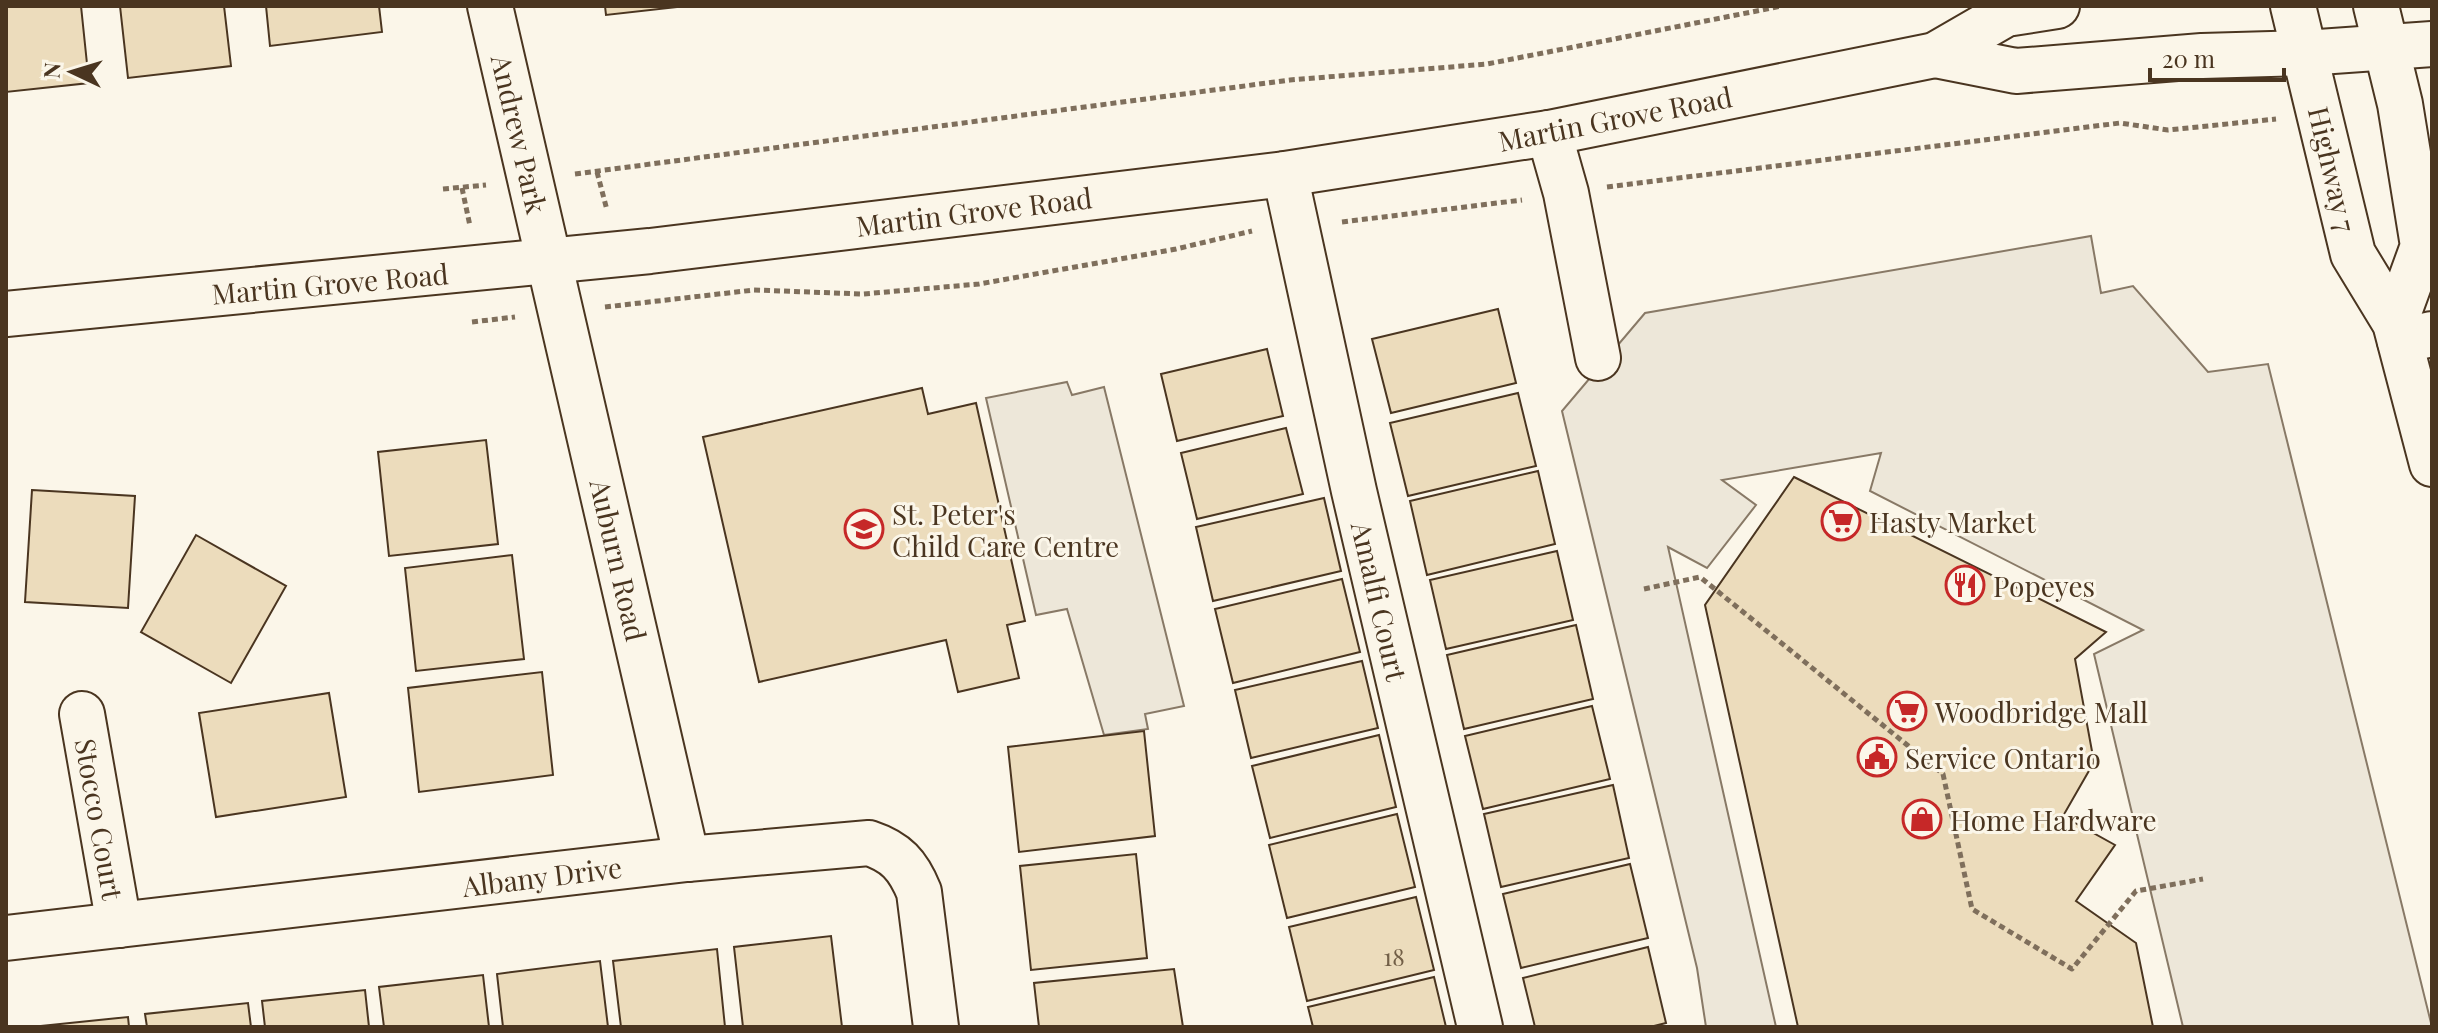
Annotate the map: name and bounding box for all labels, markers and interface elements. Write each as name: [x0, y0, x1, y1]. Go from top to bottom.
north arrow: [32, 32, 112, 112]
scale bar: [2150, 32, 2284, 82]
text: 20 m: [2162, 42, 2215, 74]
street label: Andrew Park: [484, 50, 556, 218]
text: N: [36, 61, 67, 80]
street label: Martin Grove Road: [1495, 77, 1735, 159]
street label: Highway 7: [2301, 103, 2365, 236]
street label: Martin Grove Road: [854, 178, 1094, 244]
street label: Martin Grove Road: [210, 254, 450, 312]
street label: Auburn Road: [582, 475, 656, 645]
place label: St. Peter's Child Care Centre: [892, 495, 1119, 564]
supermarket icon: Hasty Market: [1820, 500, 1862, 542]
place label: Hasty Market: [1869, 503, 2037, 540]
school or university icon: St. Peter's Child Care Centre: [843, 508, 885, 550]
street label: Amalfi Court: [1344, 517, 1416, 685]
restaurant icon: Popeyes: [1944, 564, 1986, 606]
place label: Popeyes: [1993, 567, 2095, 604]
supermarket icon: Woodbridge Mall: [1886, 690, 1928, 732]
place label: Woodbridge Mall: [1934, 693, 2148, 730]
street label: Stocco Court: [68, 735, 133, 904]
public building icon: Service Ontario: [1856, 736, 1898, 778]
place label: Service Ontario: [1905, 739, 2101, 776]
shop icon: Home Hardware: [1901, 798, 1943, 840]
place label: Home Hardware: [1950, 801, 2157, 838]
street label: Albany Drive: [459, 848, 624, 904]
house number: 18: [1383, 940, 1405, 972]

